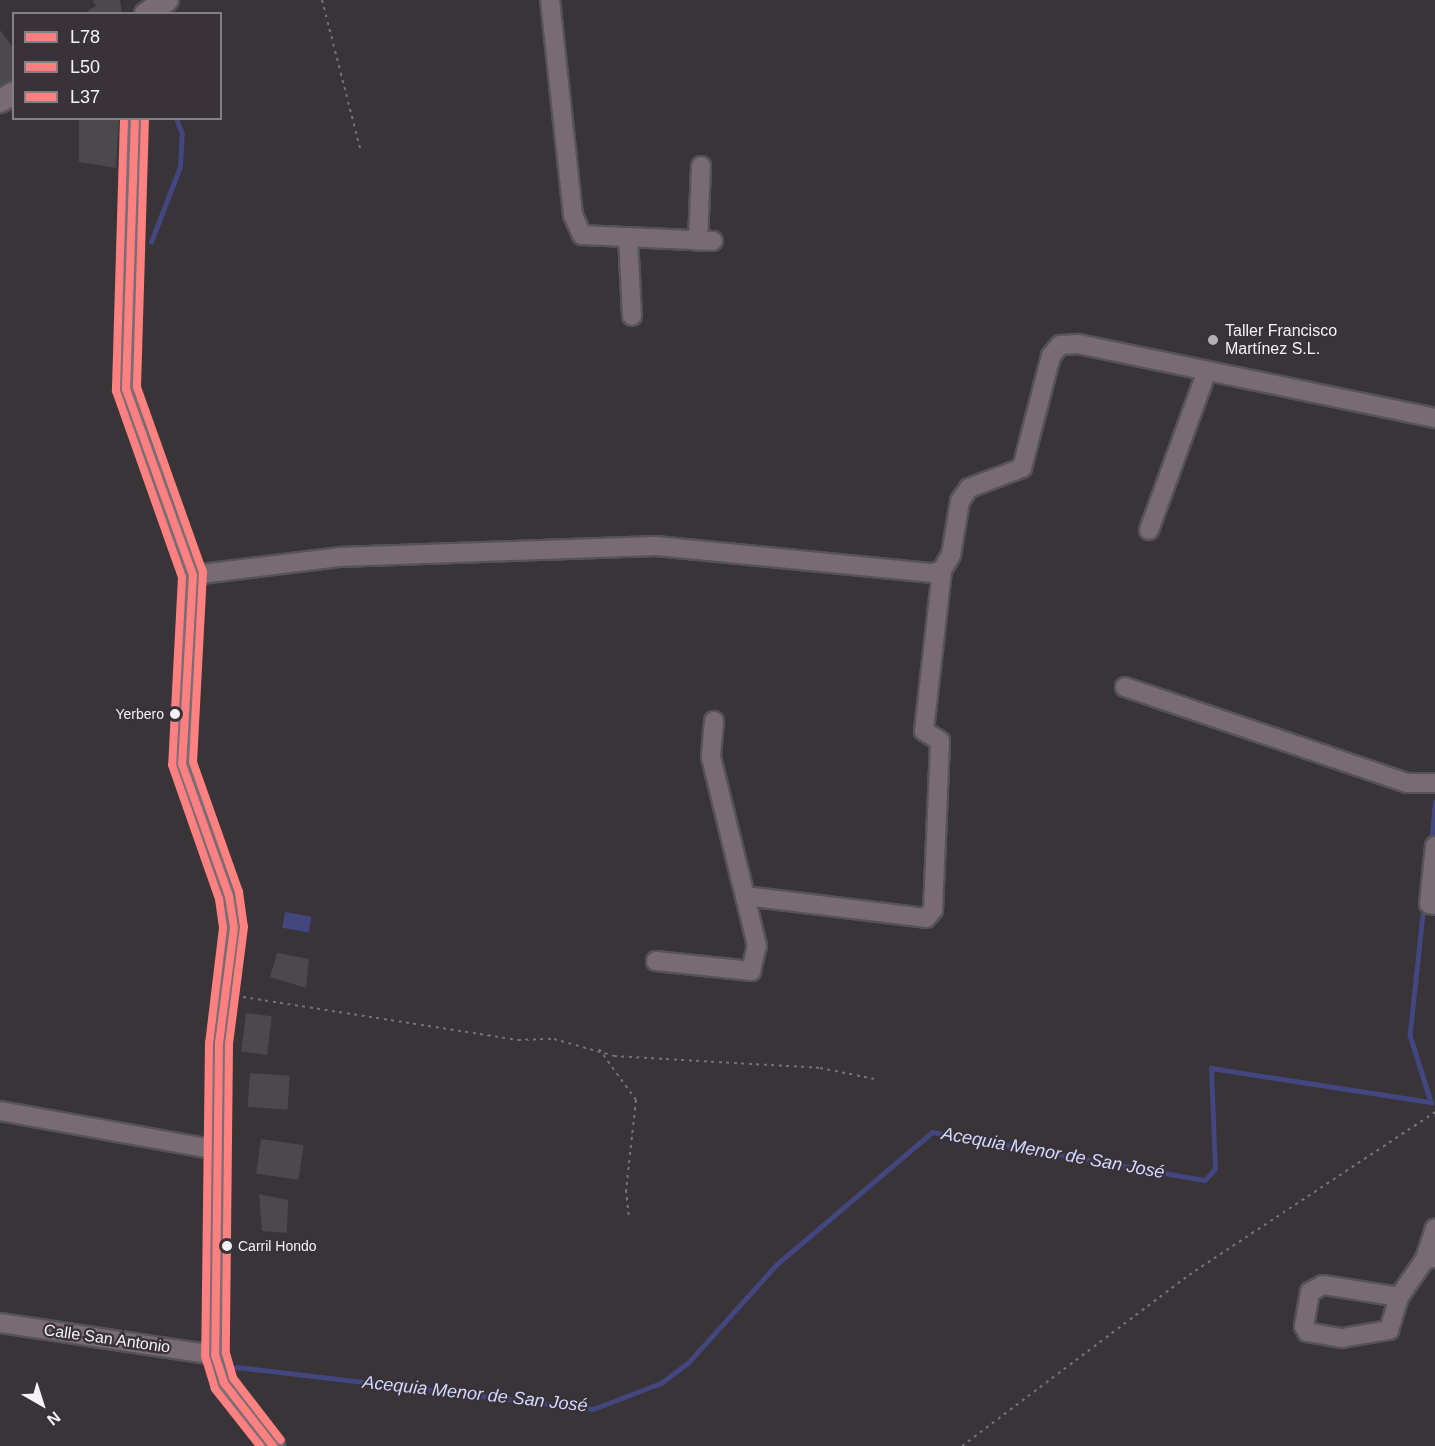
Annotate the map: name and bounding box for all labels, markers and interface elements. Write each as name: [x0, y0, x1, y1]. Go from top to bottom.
legend: [12, 12, 222, 120]
text: L78: [70, 27, 100, 47]
text: L50: [70, 57, 100, 77]
text: L37: [70, 87, 100, 107]
place label: Taller Francisco Martínez S.L.: [1225, 321, 1337, 359]
marker: Taller Francisco Martínez S.L.: [1206, 333, 1220, 347]
place label: Yerbero: [115, 706, 164, 722]
marker: Yerbero: [169, 708, 181, 720]
water label: Acequia Menor de San José: [940, 1123, 1166, 1183]
place label: Carril Hondo: [238, 1238, 317, 1254]
marker: Carril Hondo: [221, 1240, 233, 1252]
street label: Calle San Antonio: [42, 1321, 172, 1357]
water label: Acequia Menor de San José: [361, 1371, 589, 1417]
north arrow: [12, 1374, 72, 1434]
text: N: [44, 1408, 63, 1429]

